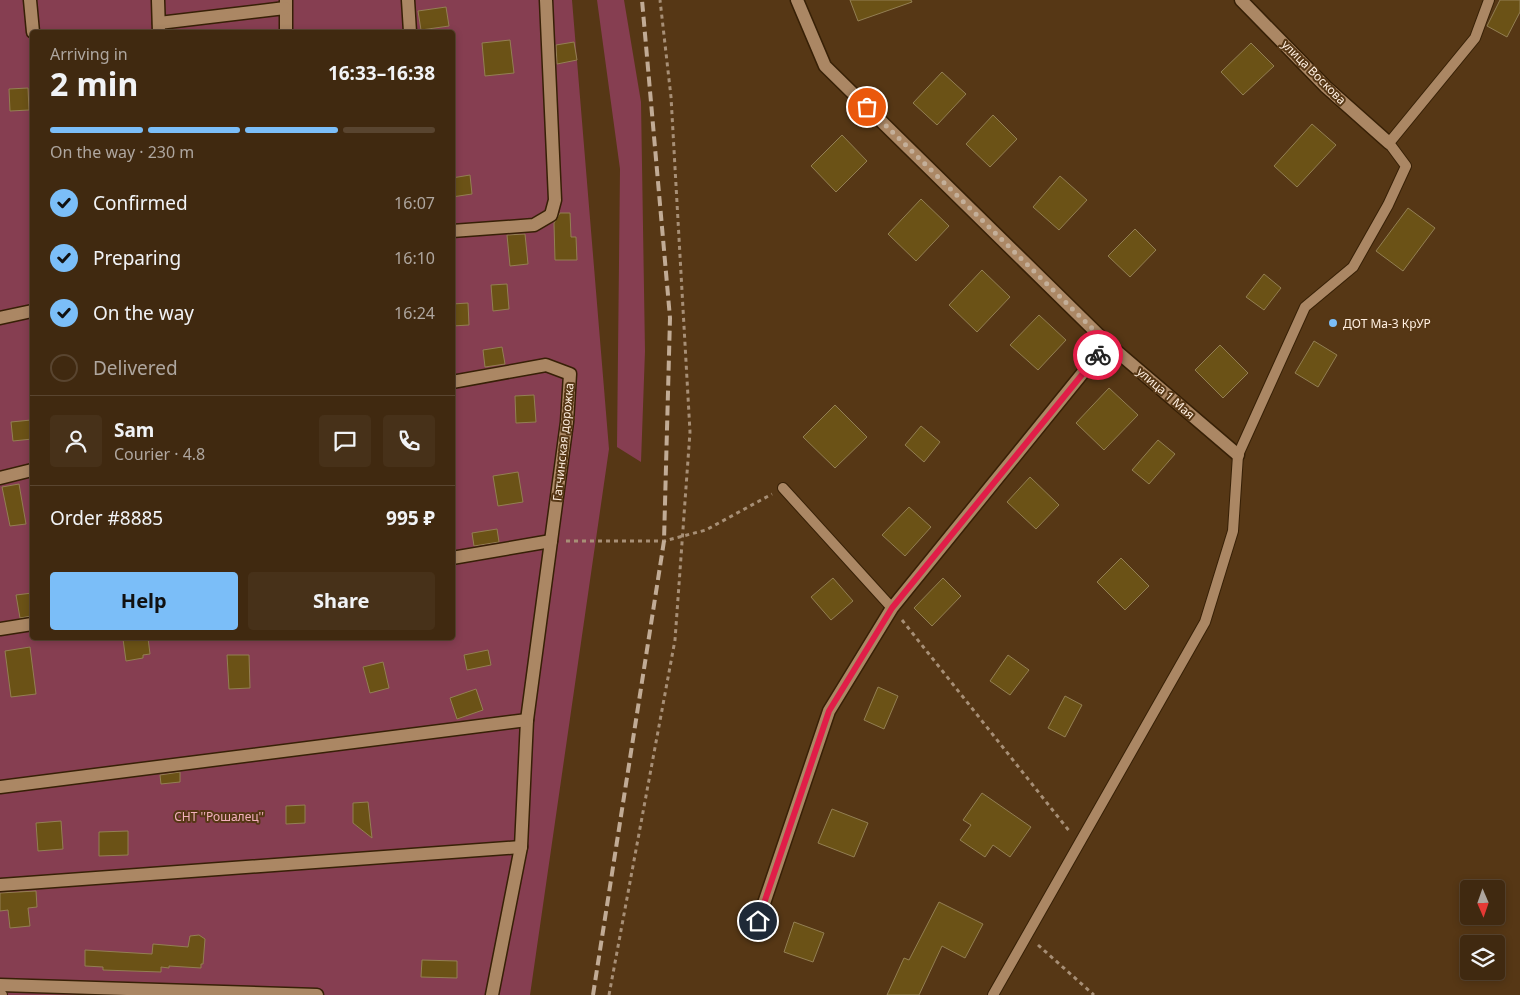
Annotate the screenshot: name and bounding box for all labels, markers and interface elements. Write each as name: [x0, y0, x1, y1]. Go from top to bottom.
street label: улица Воскова: [1278, 36, 1350, 108]
text: Arriving in: [50, 43, 128, 65]
text: 16:33–16:38: [328, 60, 435, 86]
text: 2 min: [50, 62, 138, 105]
pin: [846, 86, 888, 128]
icon: bag: [853, 93, 881, 121]
text: On the way · 230 m: [50, 141, 194, 163]
icon: check: [50, 189, 78, 217]
text: Confirmed: [93, 190, 188, 216]
text: 16:07: [394, 192, 435, 214]
icon: check: [50, 244, 78, 272]
text: Preparing: [93, 245, 181, 271]
text: 16:10: [394, 247, 435, 269]
icon: check: [50, 299, 78, 327]
text: On the way: [93, 300, 194, 326]
text: 16:24: [394, 302, 435, 324]
place label: ДОТ Ма-3 КрУР: [1343, 315, 1431, 332]
marker: ДОТ Ма-3 КрУР: [1327, 317, 1339, 329]
courier: [1073, 330, 1123, 380]
icon: bike: [1084, 341, 1112, 369]
text: Delivered: [93, 355, 178, 381]
street label: улица 1 Мая: [1133, 363, 1199, 423]
street label: Гатчинская дорожка: [548, 382, 578, 502]
button: person: [50, 415, 102, 467]
button: chat: [319, 415, 371, 467]
button: phone: [383, 415, 435, 467]
text: Sam: [114, 417, 154, 443]
text: Courier · 4.8: [114, 443, 205, 465]
text: Order #8885: [50, 505, 163, 531]
text: 995 ₽: [386, 505, 435, 531]
button: Help: [50, 572, 238, 630]
button: Share: [248, 572, 435, 630]
park label: СНТ ''Рошалец'': [174, 808, 264, 825]
north arrow: [1460, 880, 1505, 925]
map controls: [1460, 880, 1505, 980]
pin: [737, 900, 779, 942]
icon: home: [744, 907, 772, 935]
button: layers: [1460, 935, 1505, 980]

